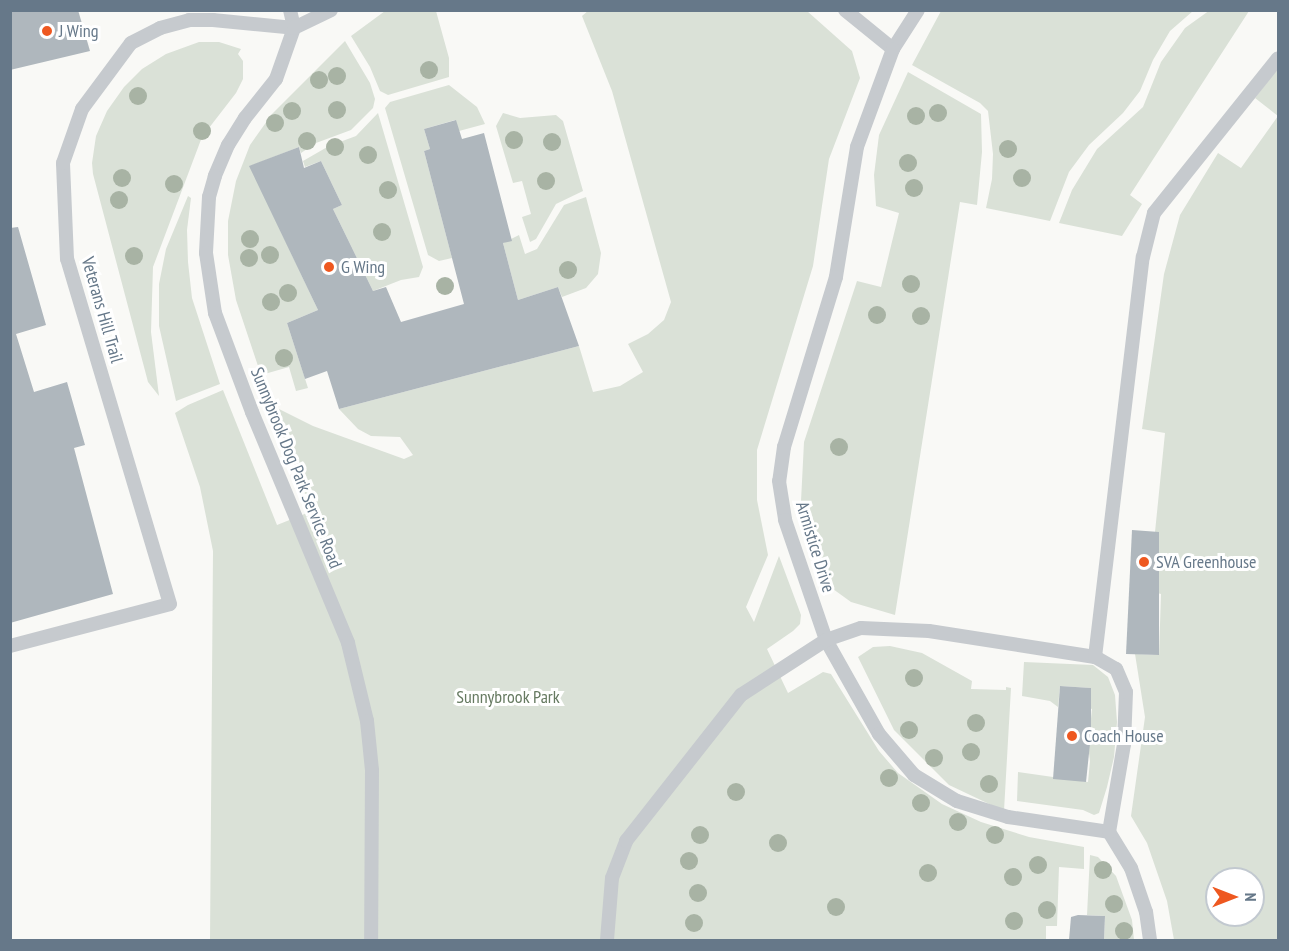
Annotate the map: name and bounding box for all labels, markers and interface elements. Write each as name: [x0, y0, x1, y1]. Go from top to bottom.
place label: J Wing: [59, 20, 99, 42]
marker: J Wing: [40, 24, 54, 38]
street label: Veterans Hill Trail: [77, 254, 127, 366]
place label: G Wing: [341, 256, 385, 278]
marker: G Wing: [322, 260, 336, 274]
street label: Sunnybrook Dog Park Service Road: [246, 364, 346, 572]
street label: Armistice Drive: [791, 499, 839, 595]
place label: SVA Greenhouse: [1156, 551, 1257, 573]
marker: SVA Greenhouse: [1137, 555, 1151, 569]
park label: Sunnybrook Park: [456, 686, 560, 708]
place label: Coach House: [1084, 725, 1164, 747]
marker: Coach House: [1065, 729, 1079, 743]
north arrow: [1205, 867, 1265, 927]
text: N: [1241, 893, 1261, 901]

